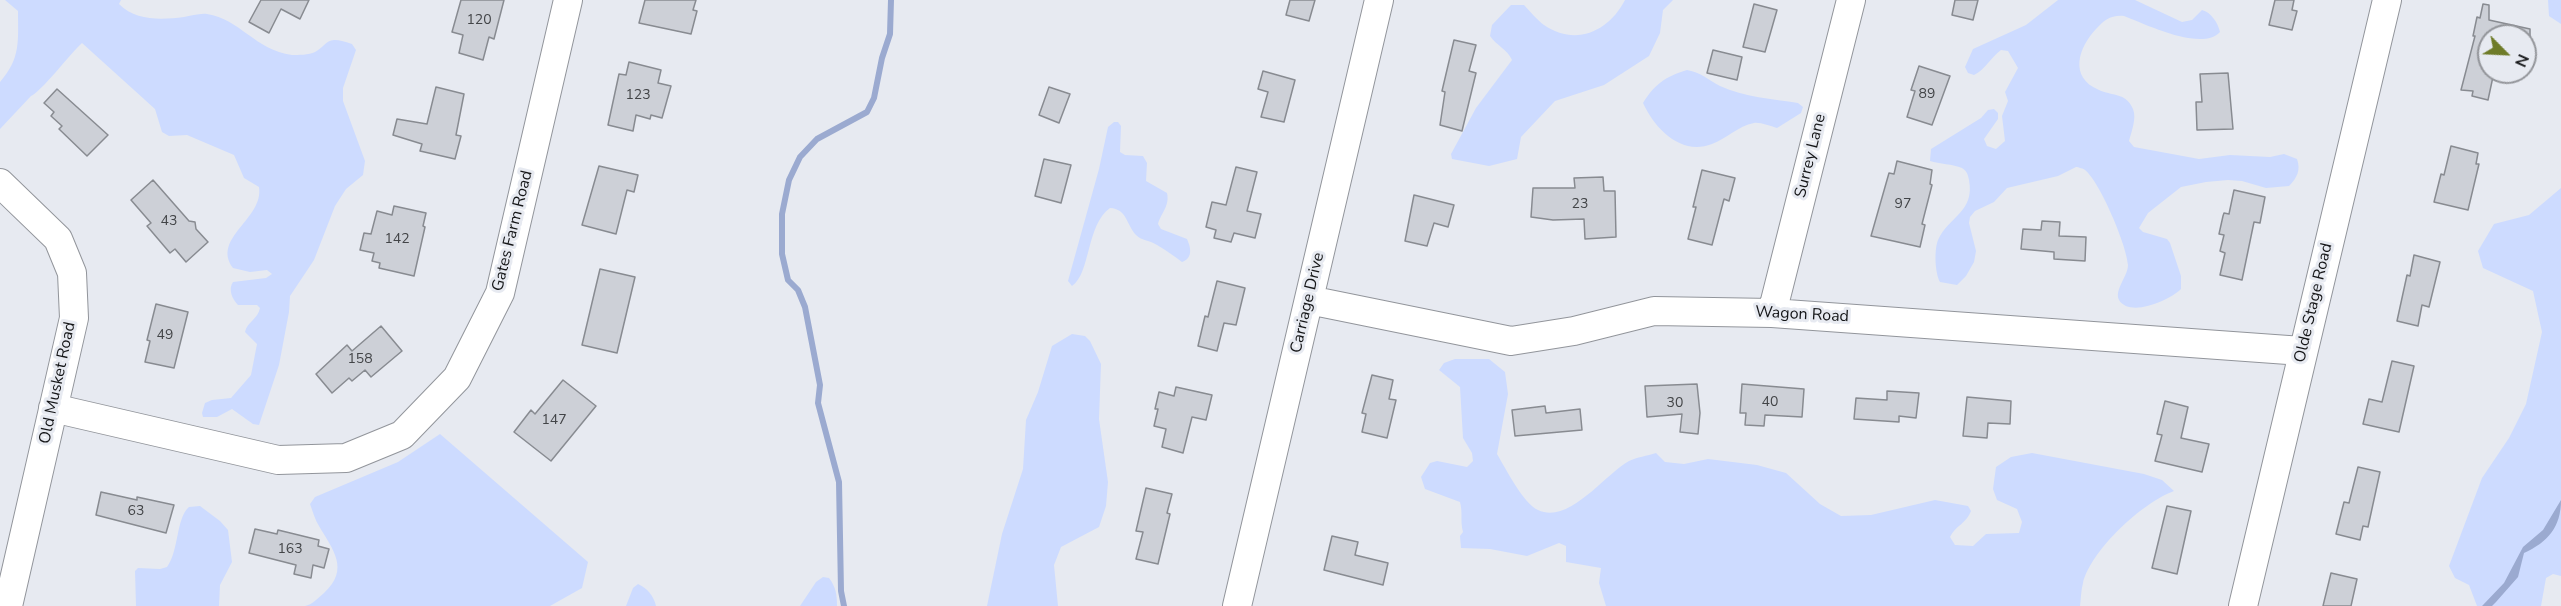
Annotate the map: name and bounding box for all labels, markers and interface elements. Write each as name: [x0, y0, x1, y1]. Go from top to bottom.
house number: 120: [466, 13, 492, 29]
north arrow: [2477, 24, 2537, 84]
text: N: [2509, 51, 2534, 70]
house number: 89: [1919, 87, 1935, 103]
house number: 123: [625, 88, 651, 104]
street label: Surrey Lane: [1791, 112, 1831, 200]
street label: Gates Farm Road: [489, 169, 537, 293]
house number: 23: [1572, 197, 1588, 213]
house number: 97: [1895, 197, 1911, 213]
house number: 43: [161, 214, 177, 230]
house number: 142: [384, 232, 410, 248]
street label: Olde Stage Road: [2291, 241, 2337, 365]
street label: Carriage Drive: [1287, 251, 1329, 355]
street label: Wagon Road: [1755, 303, 1849, 327]
street label: Old Musket Road: [36, 320, 80, 446]
house number: 49: [157, 328, 173, 344]
house number: 158: [347, 352, 373, 368]
house number: 40: [1762, 395, 1778, 411]
house number: 30: [1667, 396, 1683, 412]
house number: 147: [541, 413, 567, 429]
house number: 63: [128, 504, 144, 520]
house number: 163: [277, 542, 303, 558]

